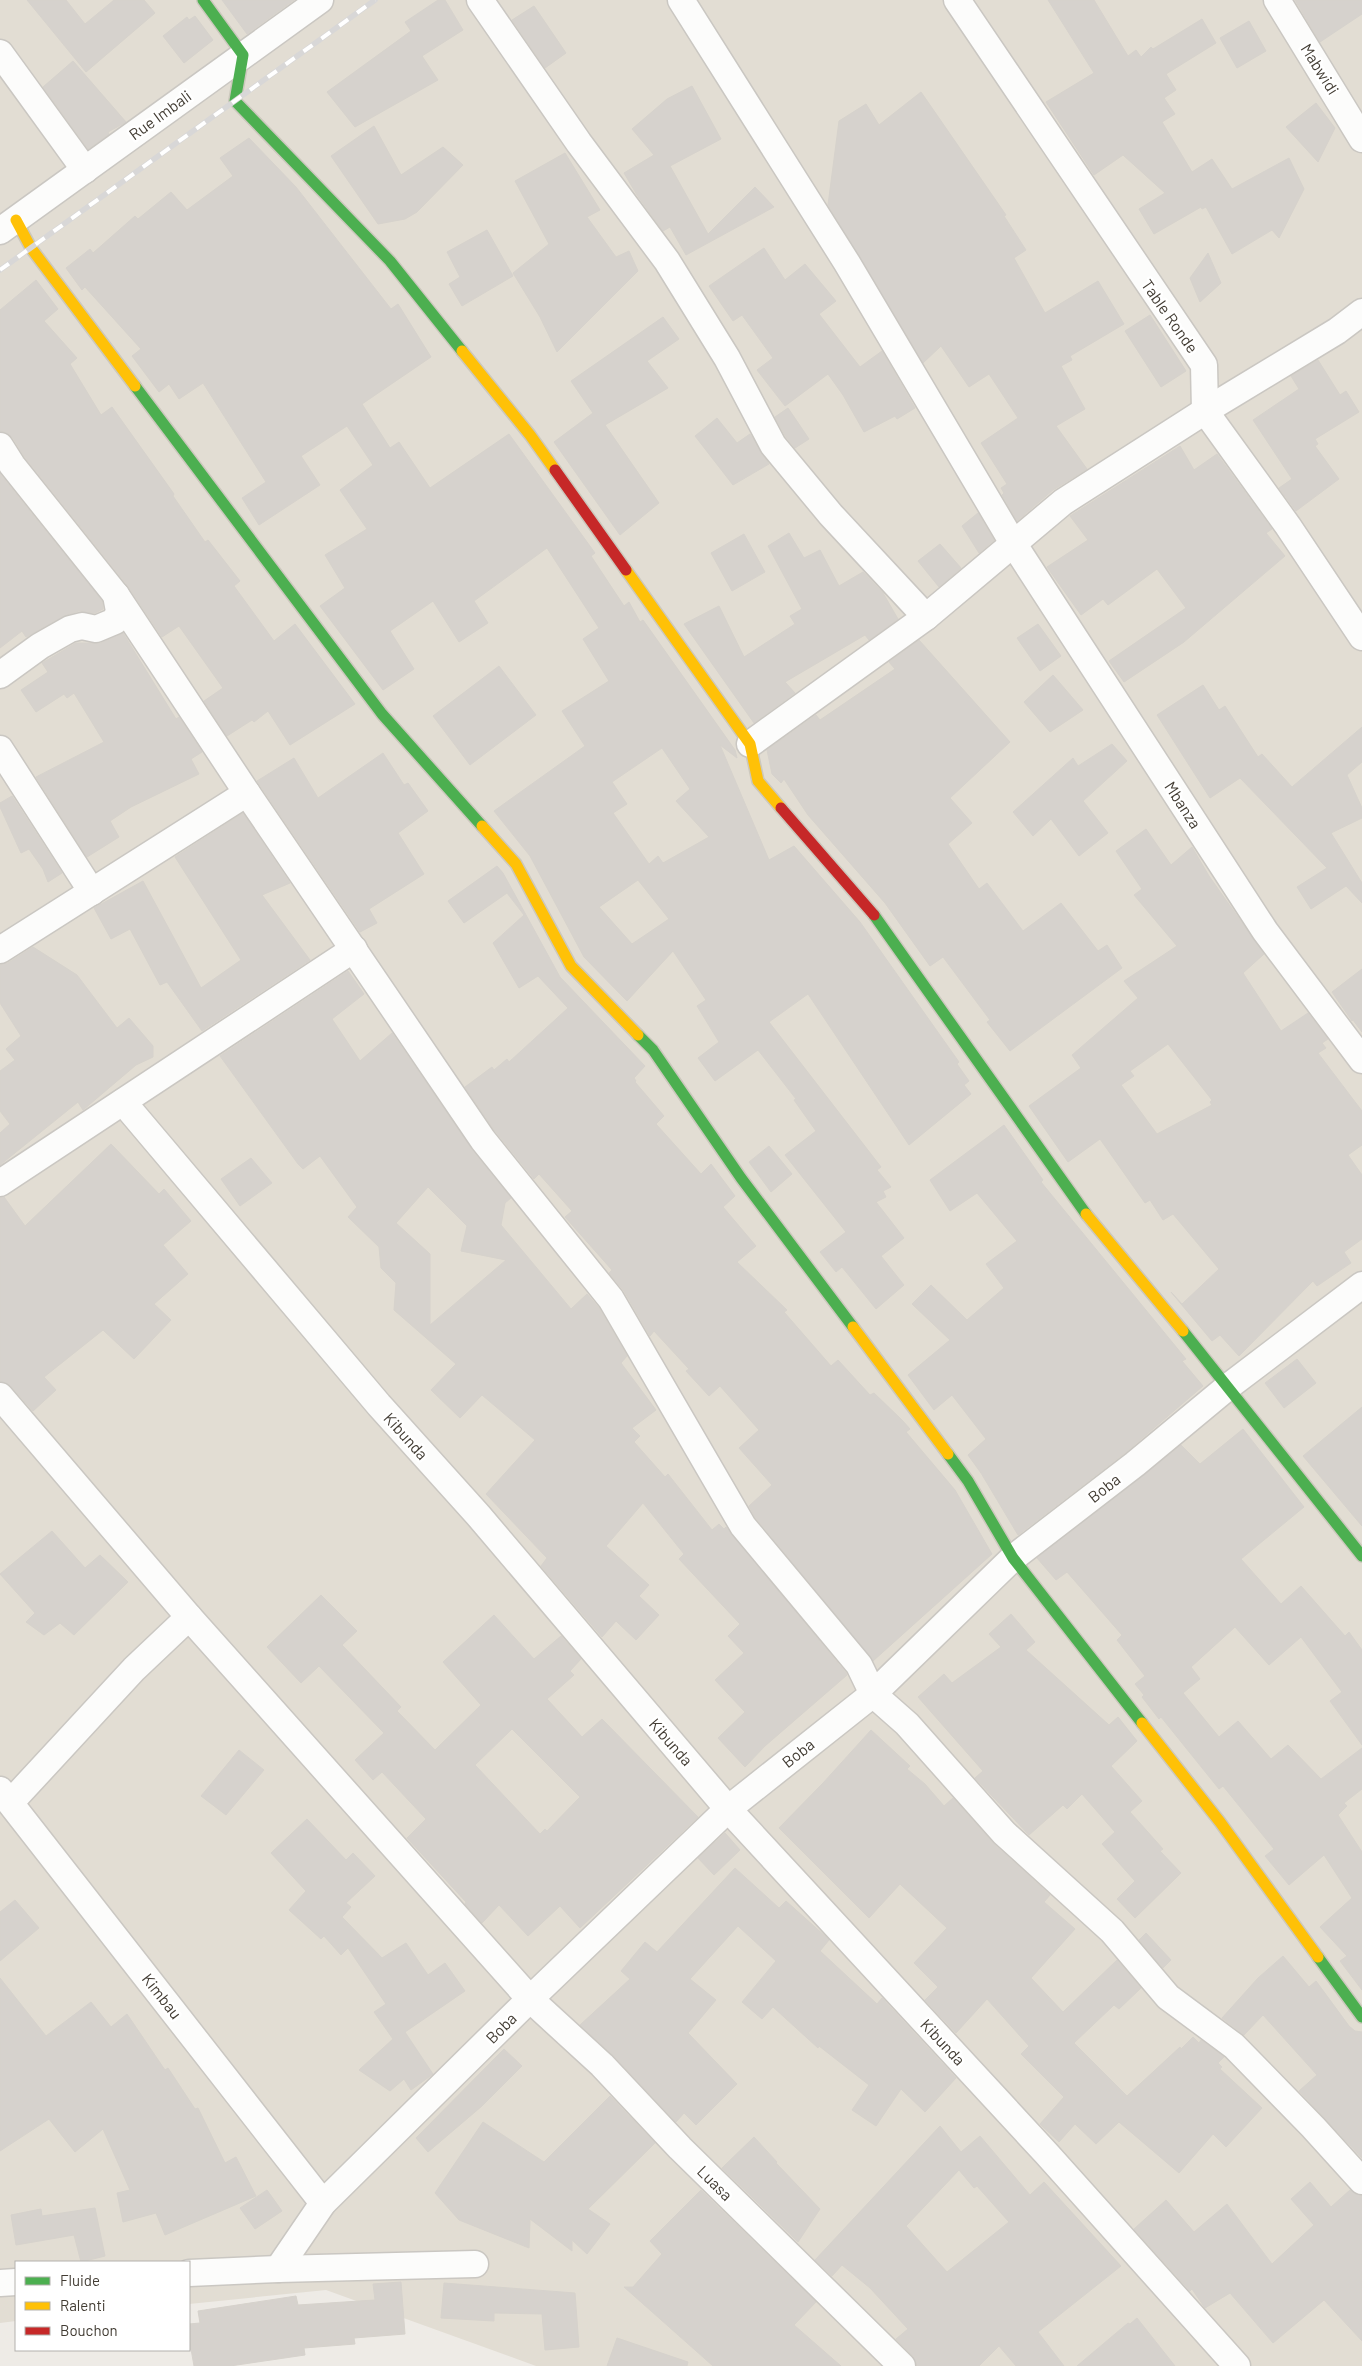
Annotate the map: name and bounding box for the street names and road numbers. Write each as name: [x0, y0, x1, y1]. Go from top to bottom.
street label: Mabwidi: [1297, 40, 1343, 98]
street label: Rue Imbali: [125, 86, 194, 143]
street label: Table Ronde: [1138, 275, 1203, 356]
street label: Mbanza: [1161, 778, 1206, 832]
street label: Kibunda: [380, 1408, 432, 1463]
street label: Boba: [1084, 1469, 1124, 1506]
street label: Kibunda: [646, 1714, 697, 1769]
street label: Boba: [778, 1734, 818, 1771]
street label: Kimbau: [139, 1969, 186, 2022]
street label: Boba: [481, 2008, 520, 2047]
street label: Kibunda: [917, 2014, 970, 2069]
street label: Luasa: [694, 2161, 737, 2204]

